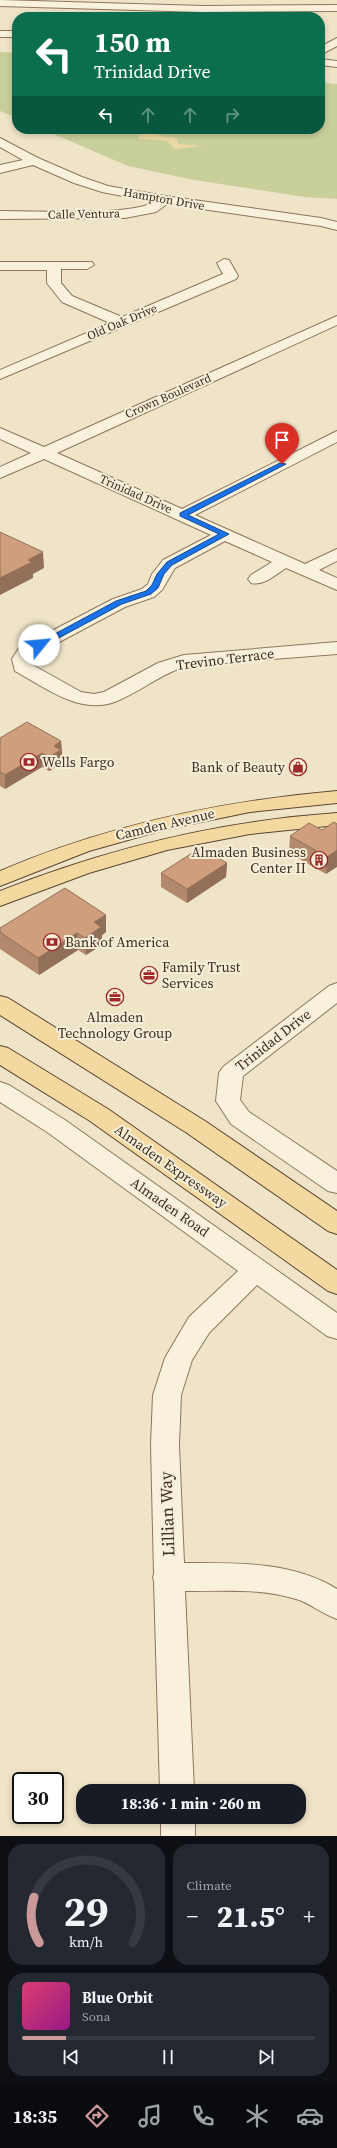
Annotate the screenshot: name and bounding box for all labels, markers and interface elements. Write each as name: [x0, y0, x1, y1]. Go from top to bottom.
text: 150 m: [94, 23, 171, 61]
icon: left: [28, 28, 80, 80]
text: Trinidad Drive: [94, 59, 211, 84]
icon: left: [95, 104, 117, 126]
icon: ahead: [137, 104, 159, 126]
icon: ahead: [179, 104, 201, 126]
icon: right: [221, 104, 243, 126]
street label: Hampton Drive: [122, 184, 206, 214]
street label: Calle Ventura: [48, 205, 121, 223]
street label: Old Oak Drive: [85, 300, 159, 344]
street label: Crown Boulevard: [122, 370, 214, 422]
pin: [265, 423, 299, 464]
icon: arrive: [271, 429, 293, 451]
street label: Trinidad Drive: [97, 471, 175, 517]
position arrow: [18, 624, 60, 666]
street label: Trevino Terrace: [175, 643, 275, 675]
bank icon: Wells Fargo: [19, 752, 39, 772]
place label: Wells Fargo: [42, 752, 115, 772]
place label: Bank of Beauty: [191, 757, 286, 777]
shop icon: Bank of Beauty: [288, 757, 308, 777]
street label: Camden Avenue: [113, 803, 217, 845]
place label: Almaden Business Center II: [191, 842, 306, 878]
building icon: Almaden Business Center II: [309, 850, 329, 870]
bank icon: Bank of America: [42, 932, 62, 952]
place label: Bank of America: [65, 932, 170, 952]
place label: Family Trust Services: [162, 957, 241, 993]
office icon: Family Trust Services: [139, 965, 159, 985]
office icon: Almaden Technology Group: [105, 987, 125, 1007]
street label: Trinidad Drive: [231, 1004, 315, 1076]
place label: Almaden Technology Group: [58, 1007, 172, 1043]
street label: Almaden Expressway: [111, 1120, 232, 1213]
street label: Almaden Road: [127, 1172, 213, 1242]
street label: Lillian Way: [154, 1471, 180, 1557]
speed limit sign: 30: [12, 1772, 64, 1824]
text: 18:36 · 1 min · 260 m: [121, 1793, 261, 1814]
text: Climate: [187, 1877, 232, 1894]
text: 29: [64, 1882, 109, 1939]
text: 21.5°: [217, 1896, 285, 1937]
text: −: [187, 1901, 198, 1931]
text: +: [303, 1901, 315, 1931]
text: km/h: [69, 1931, 104, 1951]
text: Blue Orbit: [82, 1987, 153, 2008]
text: Sona: [82, 2008, 110, 2025]
icon: previous: [60, 2046, 82, 2068]
icon: pause: [157, 2046, 179, 2068]
icon: next: [255, 2046, 277, 2068]
icon: directions: [83, 2102, 111, 2130]
icon: music: [136, 2102, 164, 2130]
icon: phone: [189, 2102, 217, 2130]
icon: climate: [243, 2102, 271, 2130]
icon: car: [296, 2102, 324, 2130]
text: 18:35: [13, 2104, 57, 2129]

